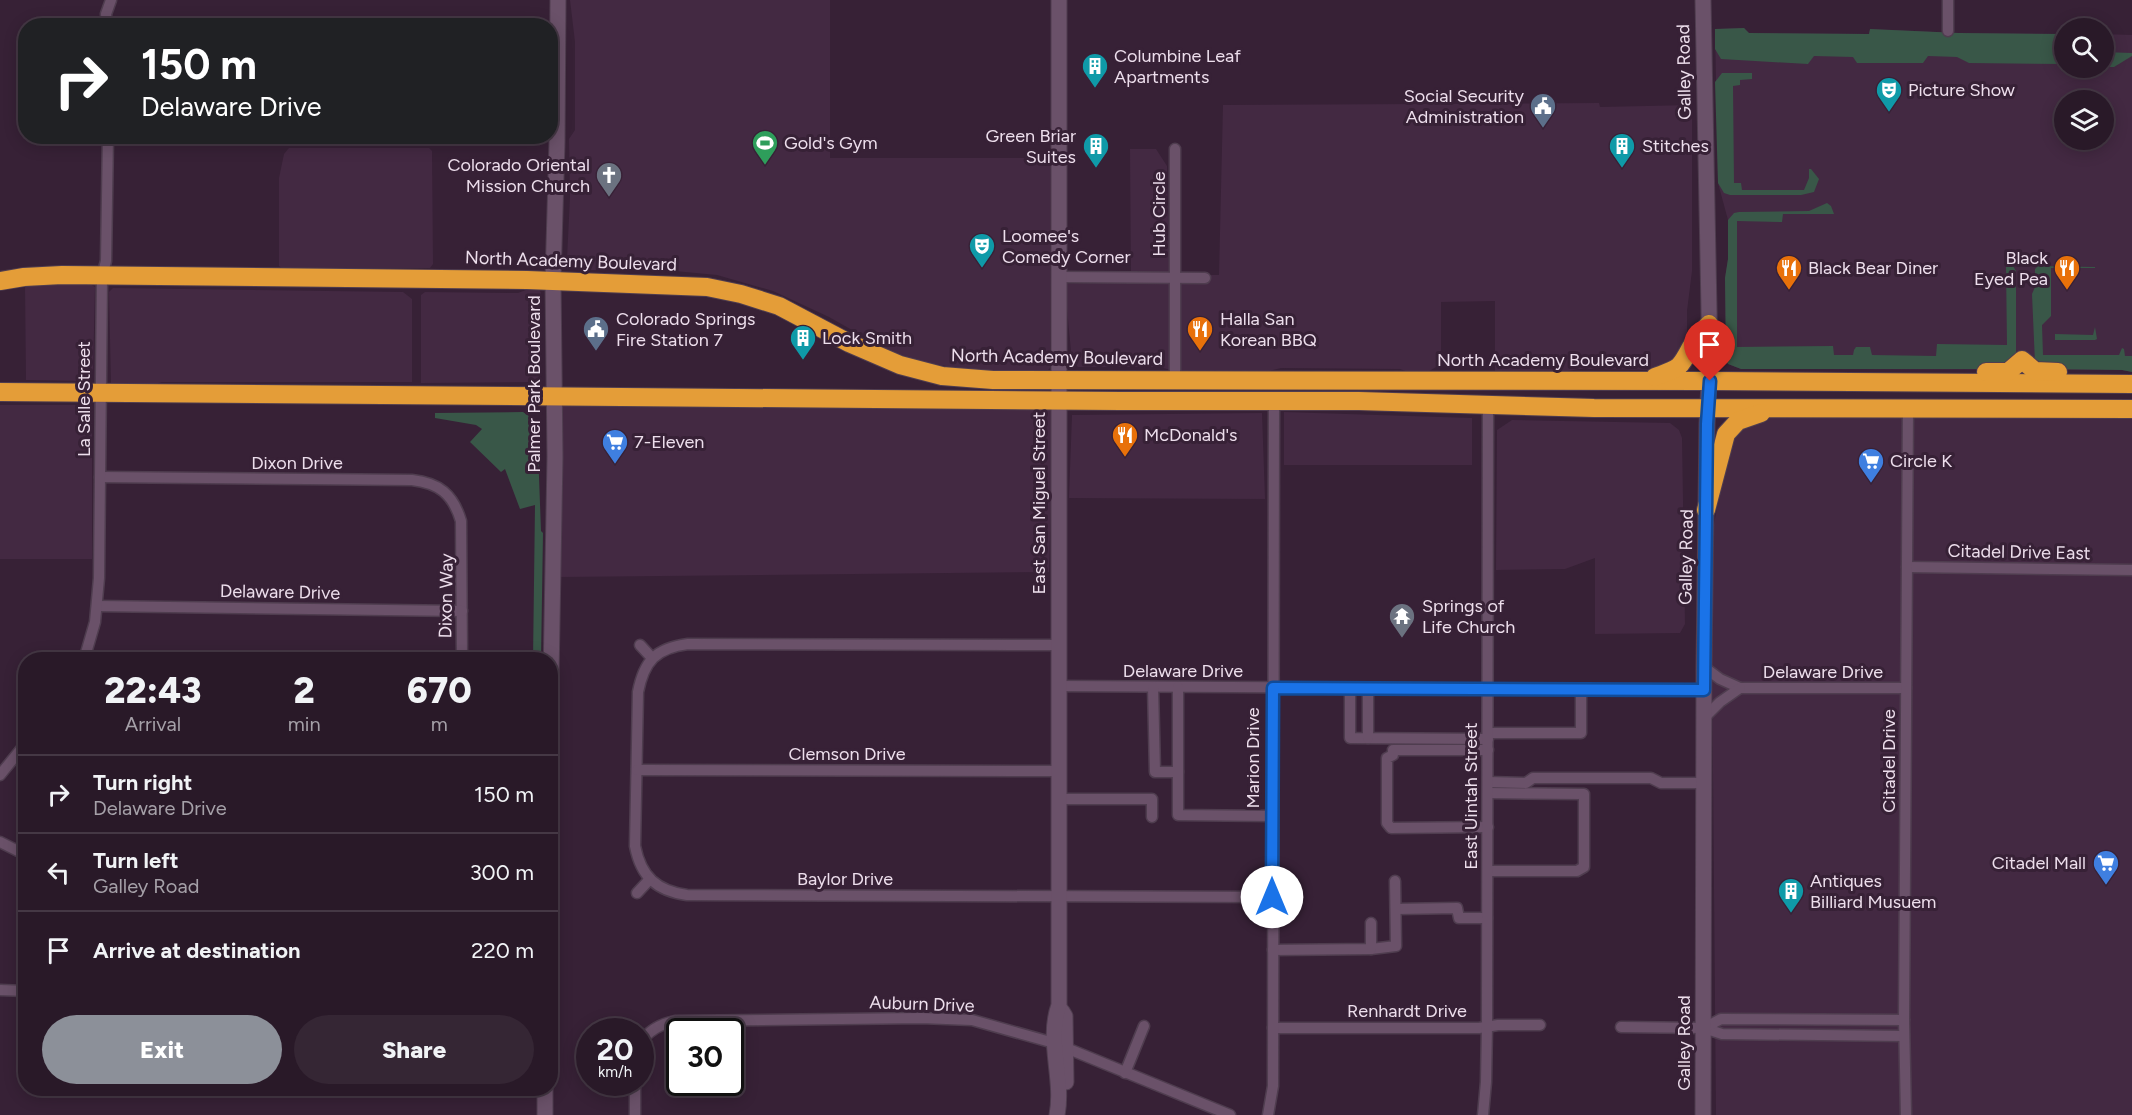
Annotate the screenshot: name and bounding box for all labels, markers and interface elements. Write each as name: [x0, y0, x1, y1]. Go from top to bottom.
map controls: [2054, 18, 2114, 150]
button: search: [2054, 18, 2114, 78]
street label: Galley Road: [1672, 24, 1696, 120]
text: 150 m: [141, 39, 257, 90]
icon: right: [42, 42, 120, 120]
place label: Columbine Leaf Apartments: [1114, 45, 1241, 88]
building icon: Columbine Leaf Apartments: [1080, 51, 1110, 89]
theatre icon: Picture Show: [1874, 75, 1904, 113]
place label: Picture Show: [1908, 79, 2015, 101]
place label: Social Security Administration: [1404, 85, 1525, 128]
text: Delaware Drive: [141, 90, 321, 123]
button: layers: [2054, 90, 2114, 150]
public building icon: Social Security Administration: [1528, 91, 1558, 129]
place label: Green Briar Suites: [986, 125, 1076, 168]
sports icon: Gold's Gym: [750, 128, 780, 166]
building icon: Green Briar Suites: [1081, 131, 1111, 169]
building icon: Stitches: [1607, 131, 1637, 169]
place label: Gold's Gym: [784, 132, 878, 154]
place label: Stitches: [1642, 135, 1709, 157]
place label: Colorado Oriental Mission Church: [447, 154, 590, 197]
church icon: Colorado Oriental Mission Church: [594, 160, 624, 198]
street label: Hub Circle: [1148, 171, 1170, 257]
place label: Loomee's Comedy Corner: [1002, 225, 1130, 268]
theatre icon: Loomee's Comedy Corner: [967, 231, 997, 269]
street label: North Academy Boulevard: [465, 246, 677, 276]
place label: Black Eyed Pea: [1974, 247, 2048, 290]
restaurant icon: Black Bear Diner: [1774, 253, 1804, 291]
restaurant icon: Black Eyed Pea: [2052, 253, 2082, 291]
place label: Black Bear Diner: [1808, 257, 1938, 279]
street label: Palmer Park Boulevard: [523, 295, 545, 473]
place label: Colorado Springs Fire Station 7: [616, 308, 755, 351]
place label: Halla San Korean BBQ: [1220, 308, 1317, 351]
public building icon: Colorado Springs Fire Station 7: [581, 314, 611, 352]
restaurant icon: Halla San Korean BBQ: [1185, 314, 1215, 352]
pin: [1684, 319, 1735, 381]
building icon: Lock Smith: [788, 323, 818, 361]
place label: Lock Smith: [822, 327, 912, 349]
icon: arrive: [1693, 328, 1726, 361]
street label: La Salle Street: [73, 341, 95, 457]
street label: North Academy Boulevard: [951, 344, 1163, 370]
street label: North Academy Boulevard: [1437, 349, 1649, 371]
street label: East San Miguel Street: [1028, 411, 1050, 594]
restaurant icon: McDonald's: [1110, 420, 1140, 458]
place label: McDonald's: [1144, 424, 1238, 446]
supermarket icon: 7-Eleven: [600, 427, 630, 465]
place label: 7-Eleven: [634, 431, 704, 453]
supermarket icon: Circle K: [1856, 446, 1886, 484]
place label: Circle K: [1890, 450, 1952, 472]
street label: Dixon Drive: [251, 452, 343, 474]
street label: Galley Road: [1674, 509, 1698, 605]
street label: Citadel Drive East: [1947, 540, 2091, 564]
street label: Dixon Way: [434, 553, 458, 639]
street label: Delaware Drive: [220, 580, 340, 604]
place label: Springs of Life Church: [1422, 595, 1515, 638]
temple icon: Springs of Life Church: [1387, 601, 1417, 639]
street label: Delaware Drive: [1123, 660, 1243, 682]
street label: Delaware Drive: [1763, 661, 1883, 683]
text: 22:43: [104, 669, 201, 712]
text: 2: [294, 669, 315, 712]
text: 670: [407, 669, 472, 712]
street label: Marion Drive: [1242, 707, 1264, 809]
street label: Citadel Drive: [1878, 709, 1900, 813]
text: Arrival: [125, 712, 181, 736]
text: min: [288, 712, 321, 736]
text: m: [431, 712, 448, 736]
street label: East Uintah Street: [1460, 722, 1482, 870]
street label: Clemson Drive: [788, 743, 906, 765]
text: Turn right: [93, 769, 192, 796]
icon: right: [42, 778, 75, 811]
text: 150 m: [474, 781, 534, 808]
text: Delaware Drive: [93, 796, 227, 820]
text: Turn left: [93, 847, 179, 874]
supermarket icon: Citadel Mall: [2091, 848, 2121, 886]
place label: Citadel Mall: [1992, 852, 2086, 874]
icon: left: [42, 856, 75, 889]
text: 300 m: [470, 859, 534, 886]
position arrow: [1240, 865, 1304, 929]
street label: Baylor Drive: [797, 868, 893, 890]
place label: Antiques Billiard Musuem: [1810, 870, 1936, 913]
text: Galley Road: [93, 874, 199, 898]
building icon: Antiques Billiard Musuem: [1776, 876, 1806, 914]
icon: arrive: [42, 934, 75, 967]
text: Arrive at destination: [93, 937, 301, 964]
text: 220 m: [471, 937, 534, 964]
street label: Auburn Drive: [869, 991, 975, 1017]
street label: Galley Road: [1673, 995, 1695, 1091]
street label: Renhardt Drive: [1347, 1000, 1467, 1022]
button: Exit: [42, 1015, 282, 1084]
button: Share: [294, 1015, 534, 1084]
speed limit sign: 30: [666, 1018, 744, 1096]
text: 20: [597, 1031, 633, 1068]
text: km/h: [598, 1063, 632, 1081]

